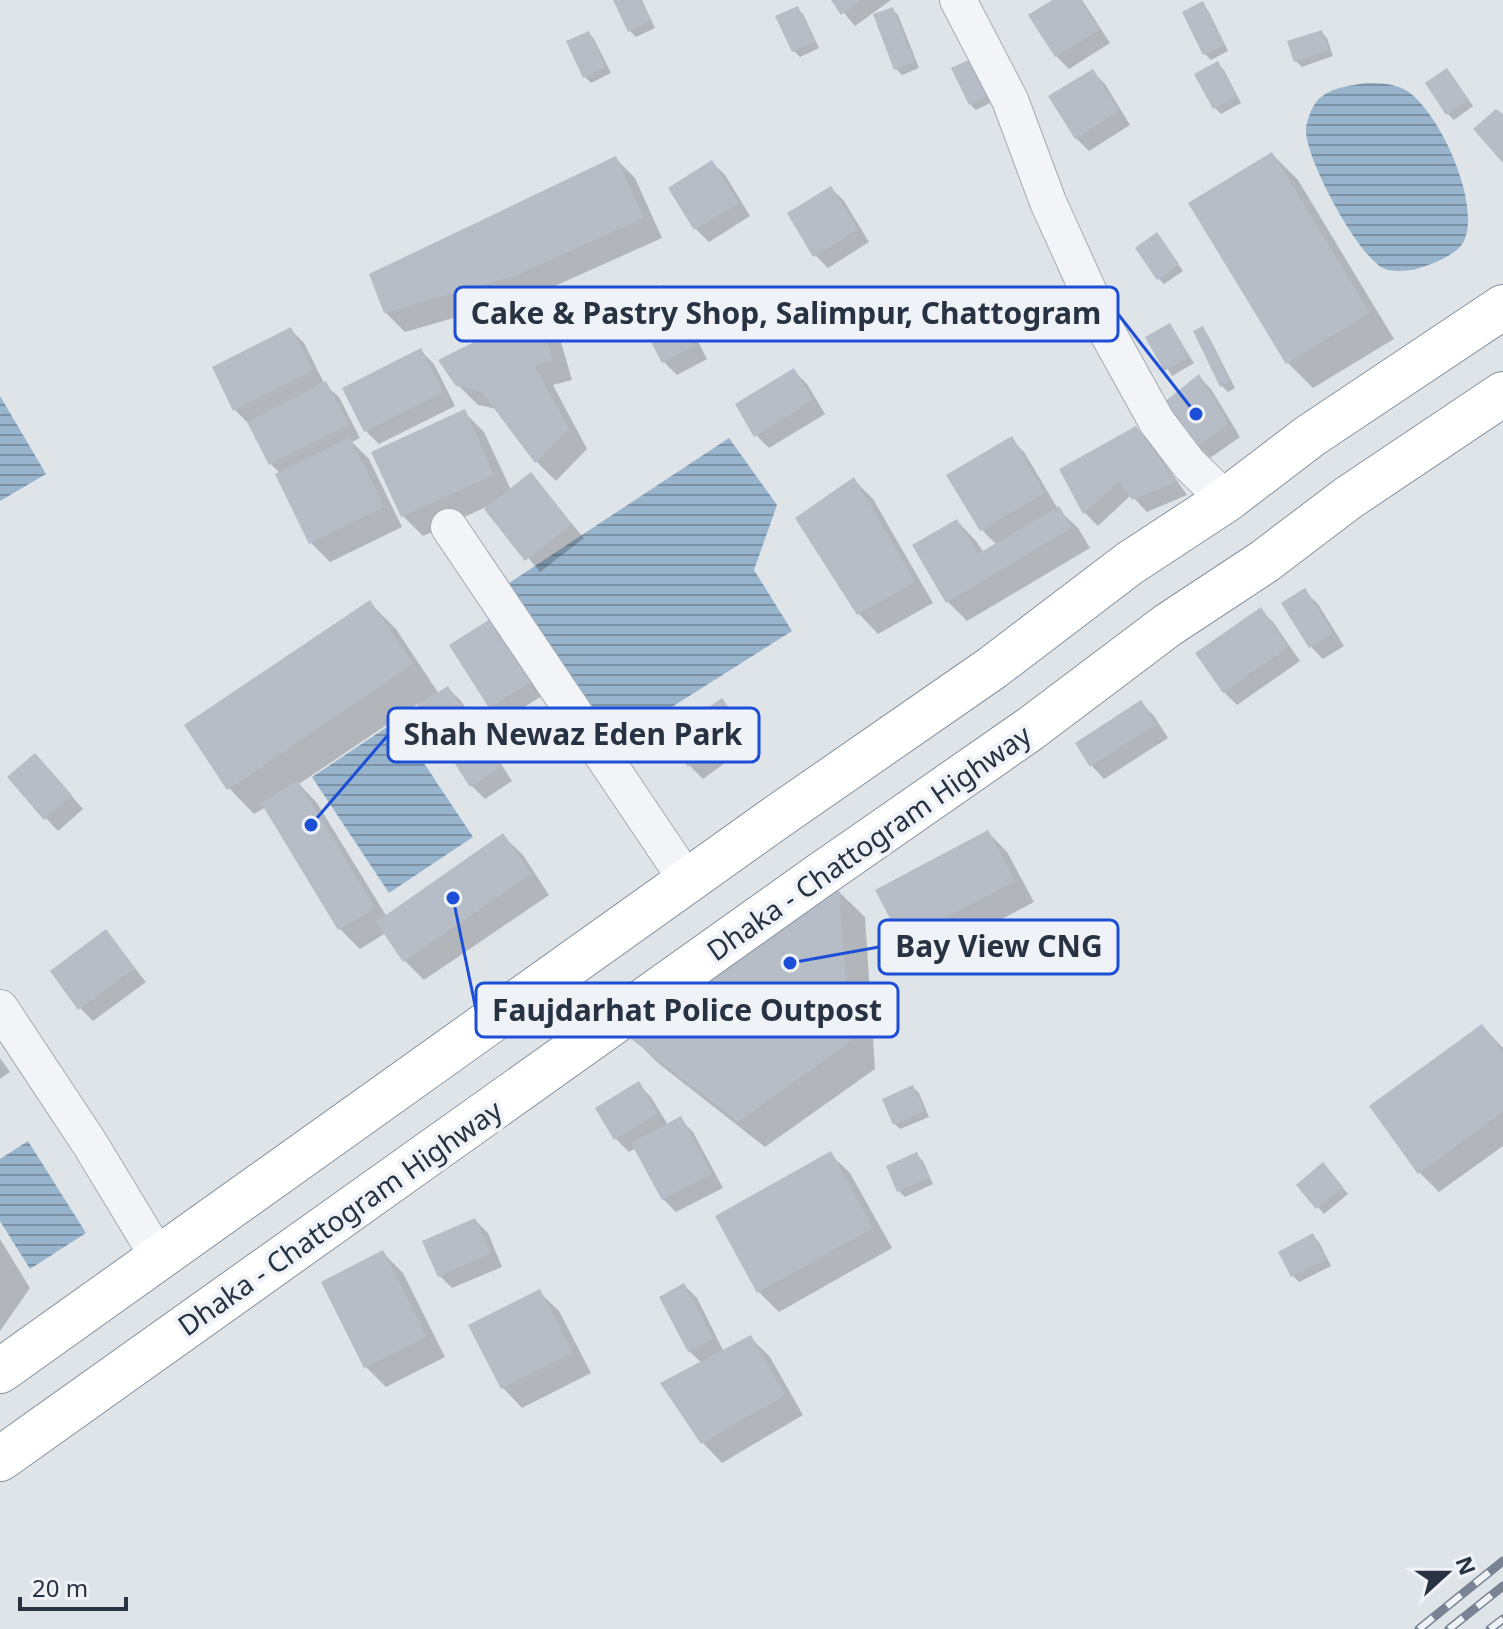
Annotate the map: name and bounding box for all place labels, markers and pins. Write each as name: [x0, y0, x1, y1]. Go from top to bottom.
callout: Cake & Pastry Shop, Salimpur, Chattogram: [455, 287, 1118, 341]
callout: Shah Newaz Eden Park: [388, 708, 759, 762]
callout: Bay View CNG: [879, 920, 1118, 974]
callout: Faujdarhat Police Outpost: [476, 983, 898, 1037]

